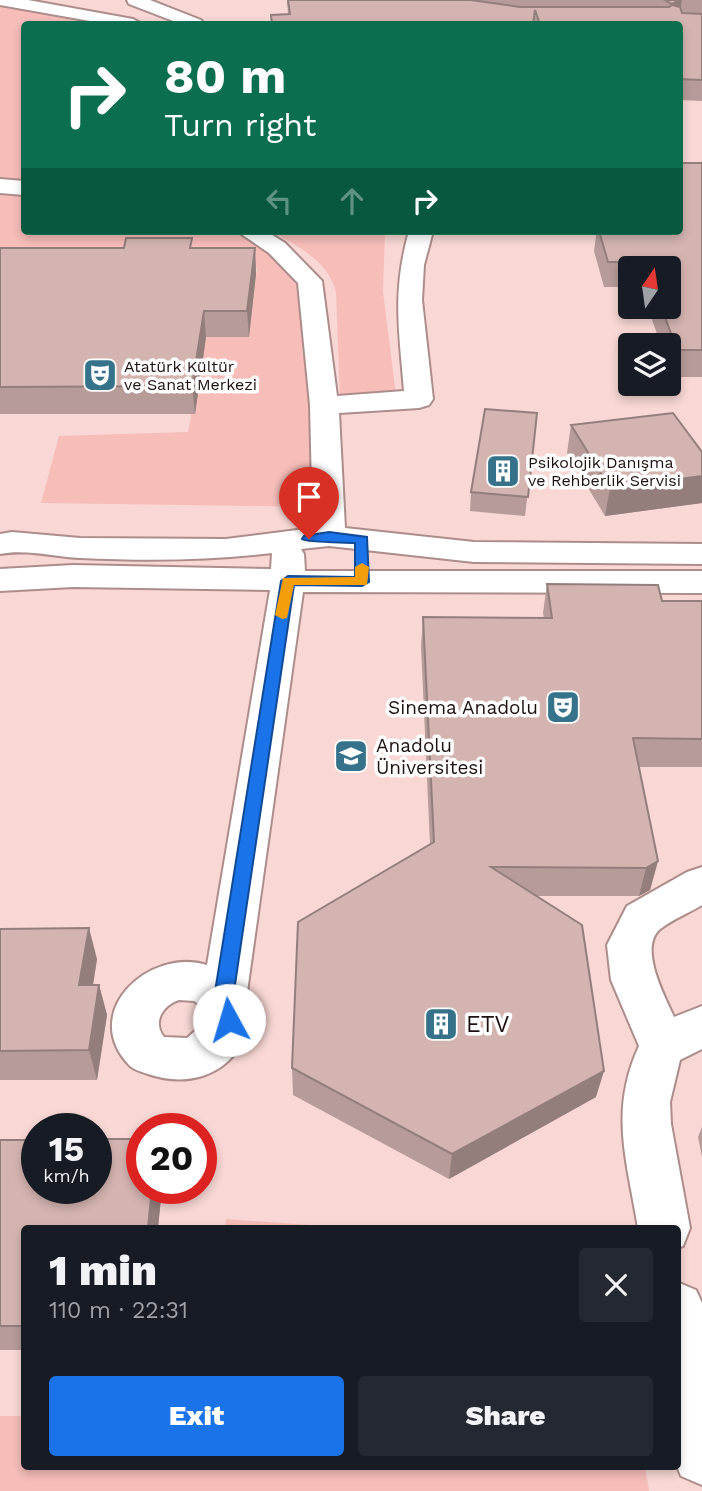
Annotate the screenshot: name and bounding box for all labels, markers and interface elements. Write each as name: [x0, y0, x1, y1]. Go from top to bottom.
text: 80 m: [164, 47, 286, 105]
icon: right: [49, 49, 140, 140]
text: Turn right: [164, 106, 316, 144]
icon: left: [260, 182, 298, 220]
icon: ahead: [333, 182, 371, 220]
icon: right: [406, 182, 444, 220]
north arrow: [618, 256, 681, 318]
map controls: [618, 256, 681, 396]
button: layers: [618, 333, 681, 396]
theatre icon: Atatürk Kültür ve Sanat Merkezi: [81, 356, 119, 394]
place label: Atatürk Kültür ve Sanat Merkezi: [124, 357, 257, 394]
building icon: Psikolojik Danışma ve Rehberlik Servisi: [484, 452, 522, 490]
place label: Psikolojik Danışma ve Rehberlik Servisi: [528, 453, 681, 490]
pin: [279, 467, 339, 539]
icon: arrive: [290, 478, 328, 516]
theatre icon: Sinema Anadolu: [544, 688, 582, 726]
place label: Sinema Anadolu: [388, 696, 538, 719]
place label: Anadolu Üniversitesi: [376, 734, 483, 779]
school or university icon: Anadolu Üniversitesi: [332, 737, 370, 775]
position arrow: [192, 983, 266, 1057]
building icon: ETV: [422, 1005, 460, 1043]
place label: ETV: [466, 1011, 510, 1038]
speed limit sign: 20: [126, 1113, 217, 1204]
text: 15: [49, 1128, 84, 1170]
text: km/h: [43, 1165, 90, 1186]
text: 1 min: [49, 1246, 157, 1295]
button: close: [579, 1248, 653, 1322]
text: 110 m · 22:31: [49, 1297, 188, 1324]
button: Exit: [49, 1376, 344, 1456]
button: Share: [358, 1376, 653, 1456]

